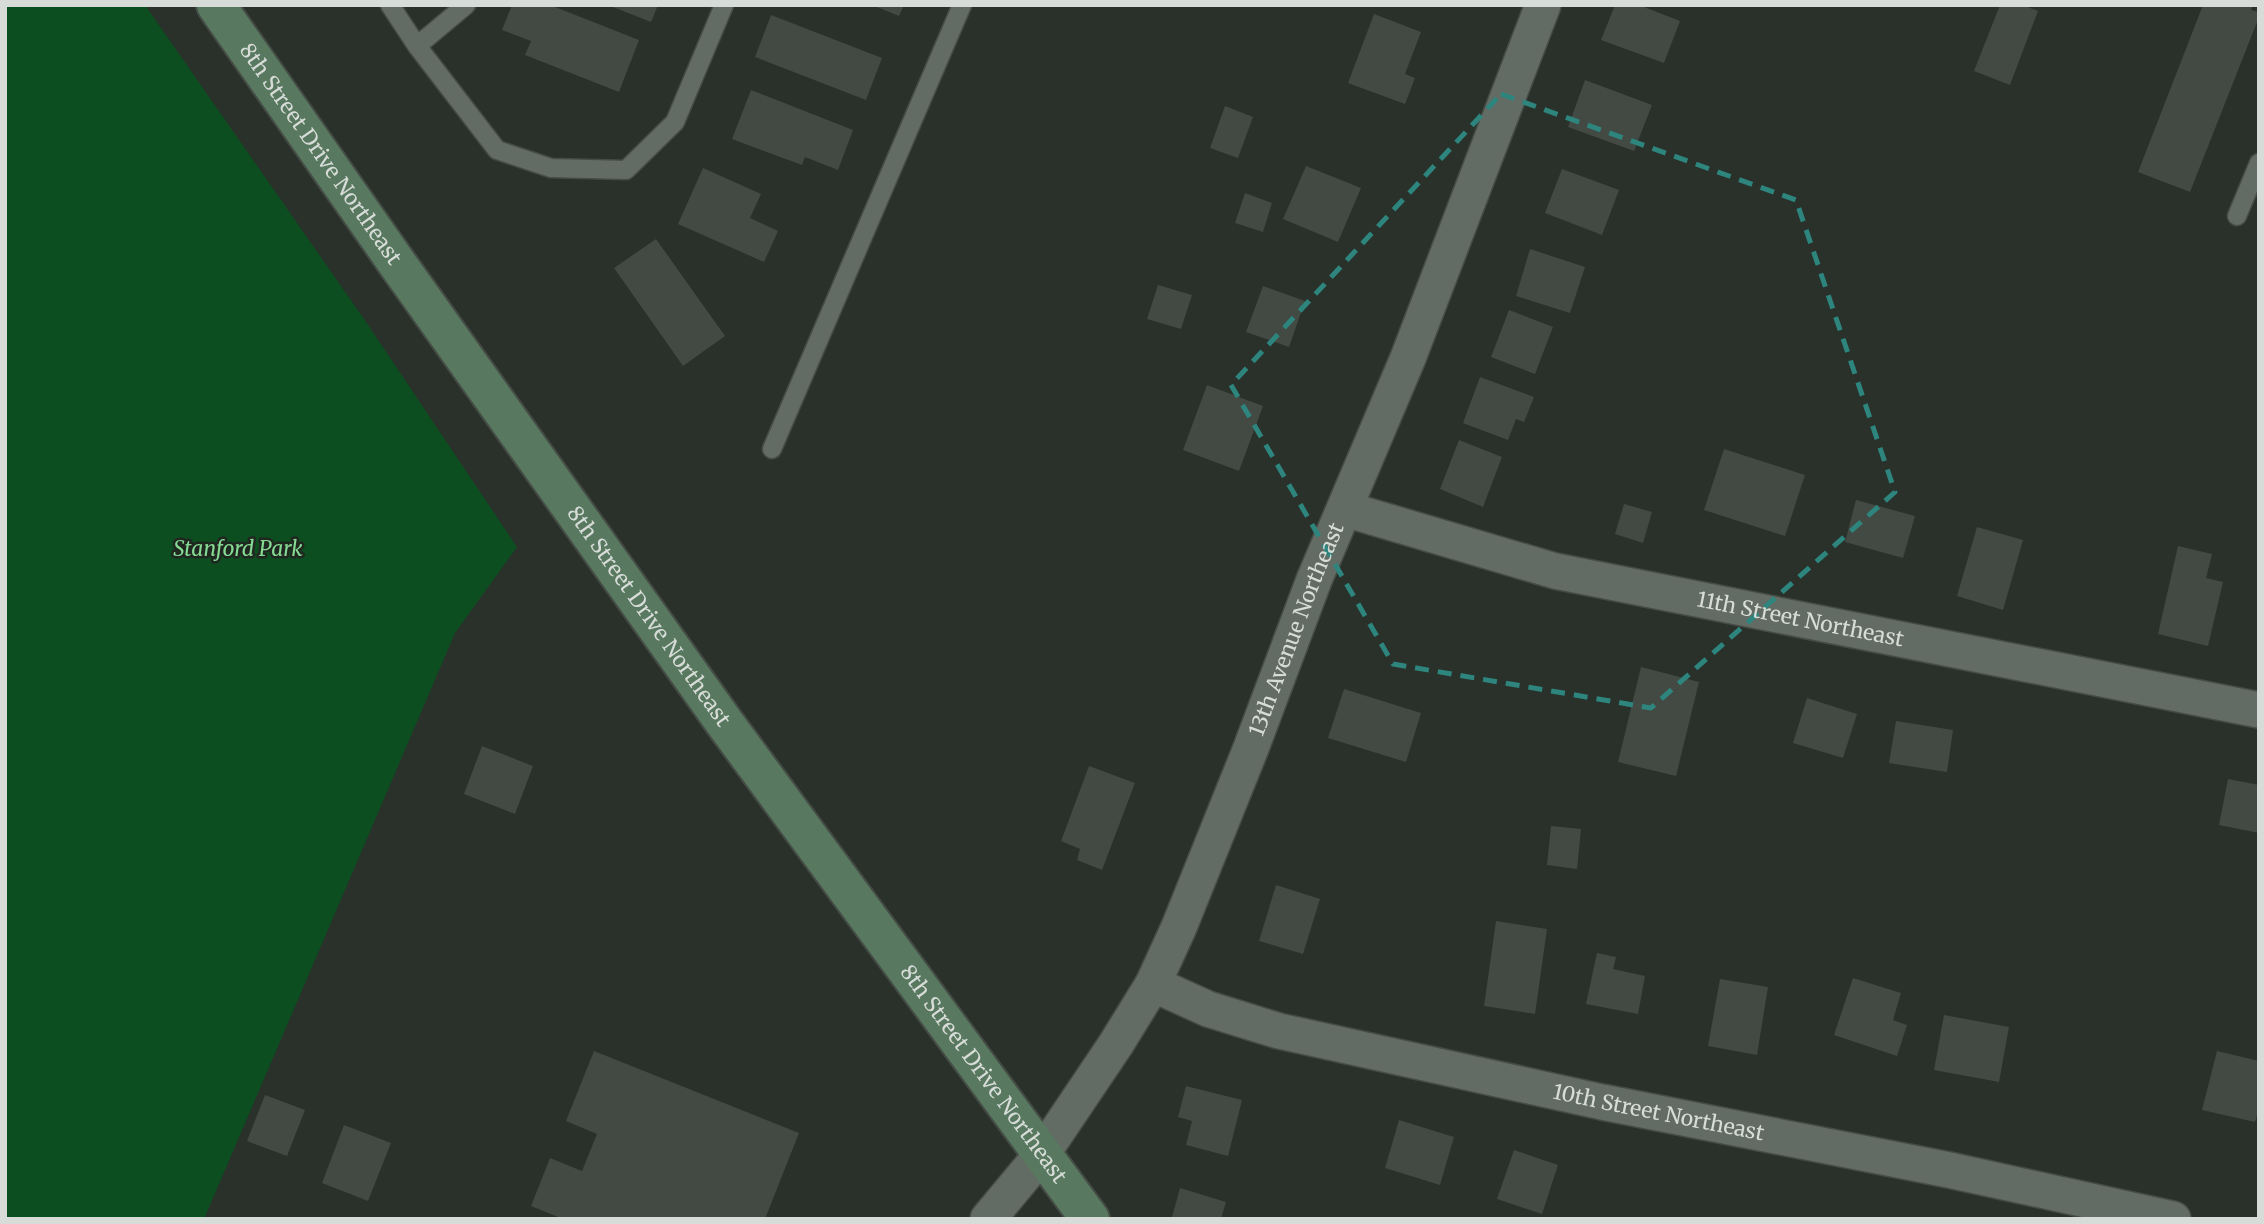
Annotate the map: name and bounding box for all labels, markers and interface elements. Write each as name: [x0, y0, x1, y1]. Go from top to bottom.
street label: 8th Street Drive Northeast: [234, 38, 408, 270]
street label: 8th Street Drive Northeast: [561, 501, 737, 732]
street label: 13th Avenue Northeast: [1243, 519, 1350, 740]
park label: Stanford Park: [173, 535, 303, 562]
street label: 11th Street Northeast: [1695, 585, 1906, 653]
street label: 8th Street Drive Northeast: [894, 959, 1073, 1188]
street label: 10th Street Northeast: [1551, 1078, 1767, 1146]

